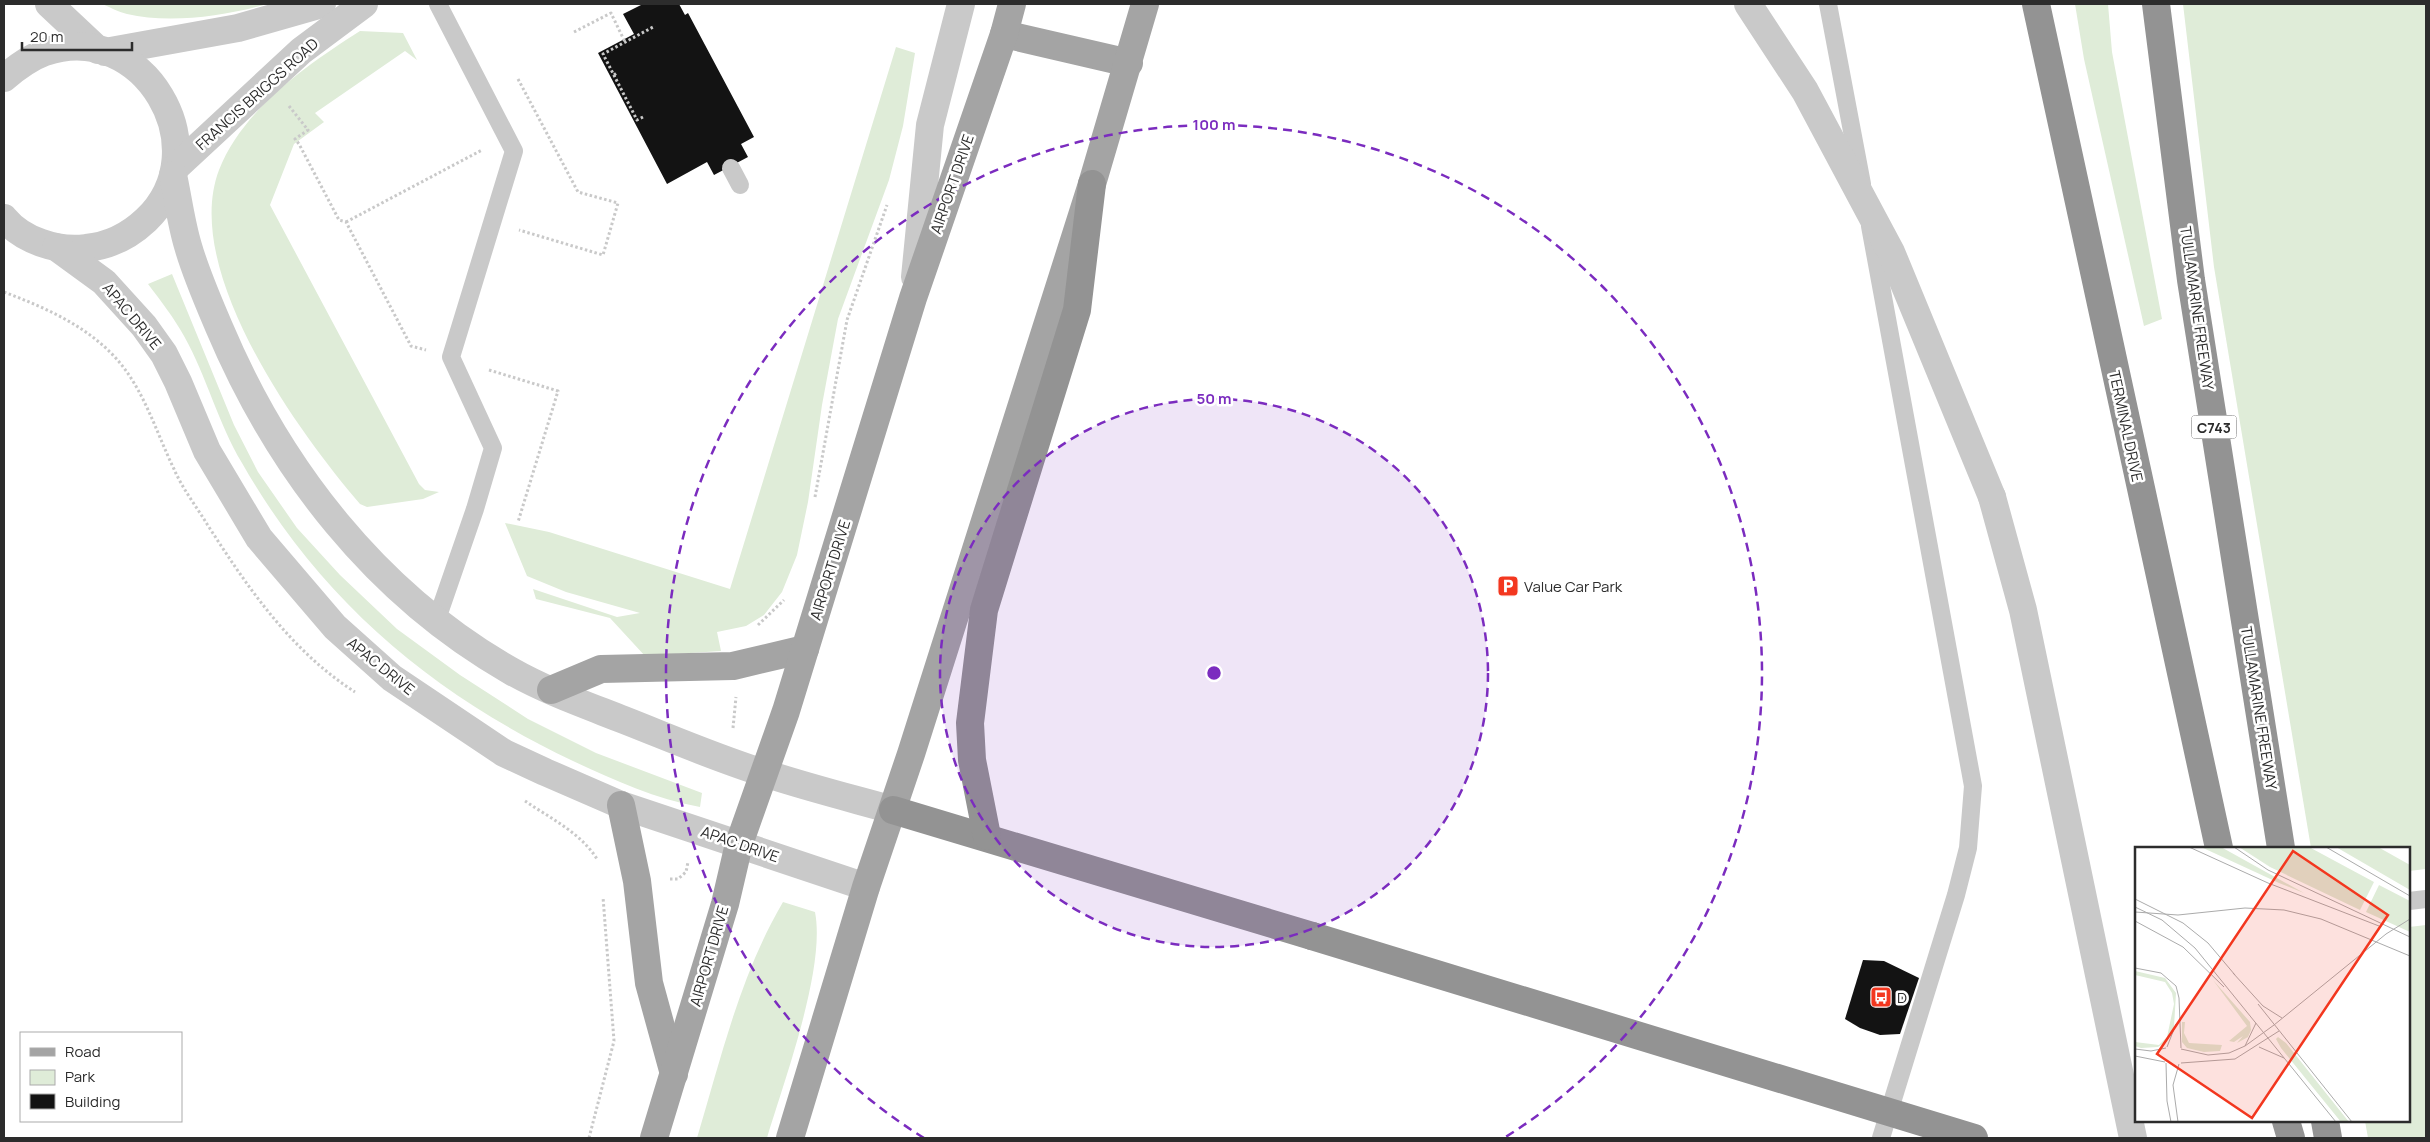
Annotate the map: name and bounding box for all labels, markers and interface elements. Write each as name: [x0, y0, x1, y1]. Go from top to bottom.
scale bar: [22, 20, 132, 52]
text: 20 m: [30, 26, 63, 47]
street label: FRANCIS BRIGGS ROAD: [191, 33, 323, 155]
text: 100 m: [1193, 114, 1235, 135]
street label: AIRPORT DRIVE: [925, 131, 979, 237]
street label: TULLAMARINE FREEWAY: [2175, 225, 2219, 392]
street label: APAC DRIVE: [98, 278, 166, 354]
street label: TERMINAL DRIVE: [2104, 368, 2148, 484]
text: 50 m: [1196, 388, 1232, 409]
road number: C743: [2192, 416, 2236, 438]
street label: AIRPORT DRIVE: [805, 517, 855, 623]
parking icon: Value Car Park: [1496, 574, 1520, 598]
place label: Value Car Park: [1524, 576, 1623, 597]
street label: TULLAMARINE FREEWAY: [2236, 625, 2282, 792]
street label: APAC DRIVE: [343, 632, 419, 700]
centre of rings: [1205, 664, 1223, 682]
street label: APAC DRIVE: [698, 821, 782, 867]
inset map: [2135, 847, 2410, 1122]
street label: AIRPORT DRIVE: [685, 903, 733, 1009]
bus stop icon: D: [1869, 985, 1893, 1009]
place label: D: [1897, 987, 1907, 1008]
legend: [20, 1032, 182, 1122]
text: Road: [65, 1041, 101, 1062]
text: Park: [65, 1066, 95, 1087]
text: Building: [65, 1091, 120, 1112]

